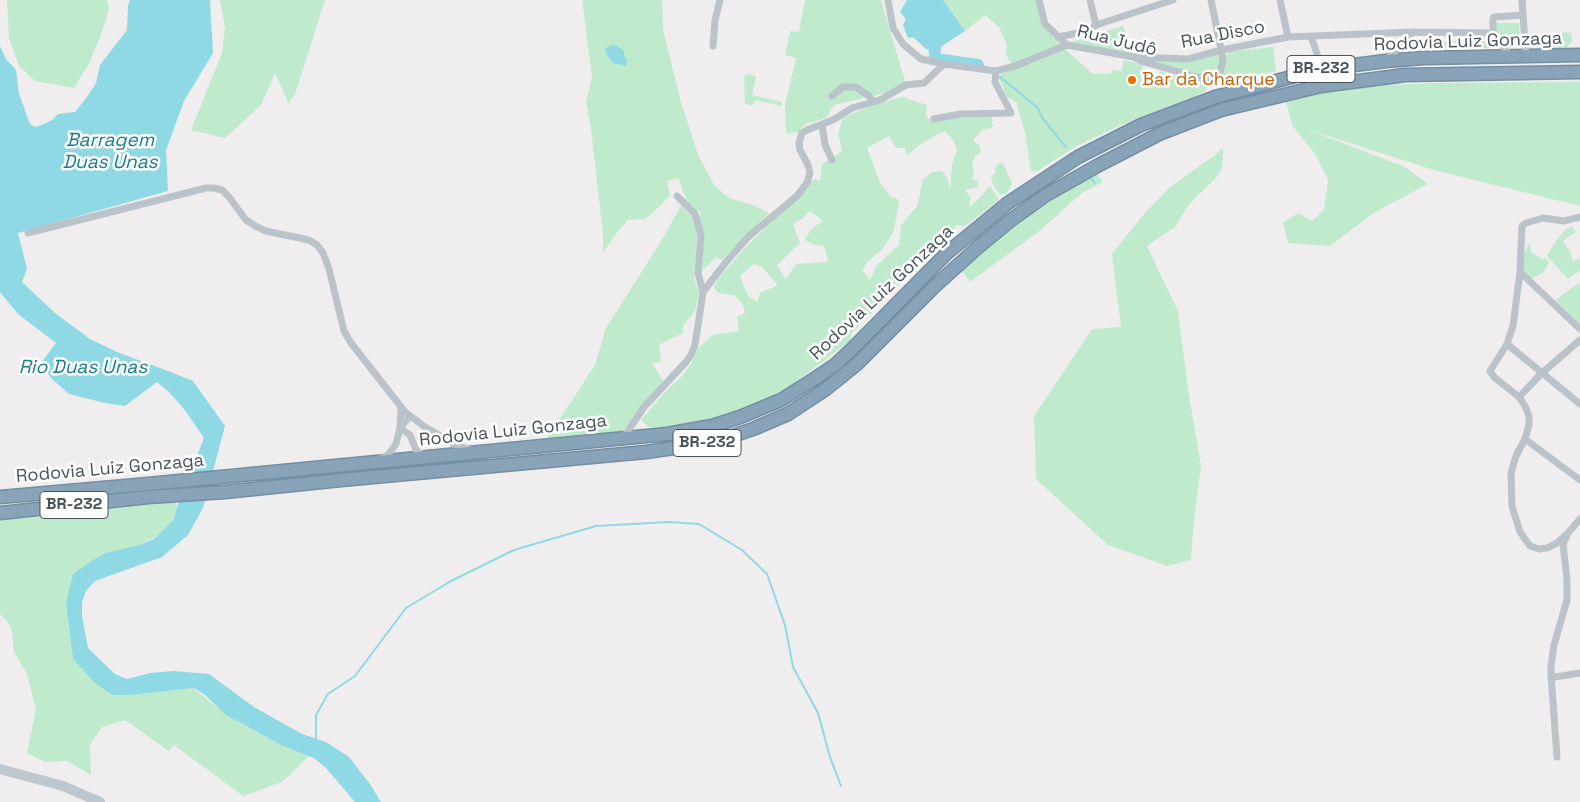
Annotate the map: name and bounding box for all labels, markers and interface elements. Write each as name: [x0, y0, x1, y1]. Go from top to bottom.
street label: Rua Disco: [1179, 16, 1267, 54]
street label: Rua Judô: [1075, 21, 1159, 61]
street label: Rodovia Luiz Gonzaga: [1373, 28, 1563, 56]
road number: BR-232: [1287, 56, 1355, 82]
place label: Bar da Charque: [1142, 69, 1275, 91]
marker: Bar da Charque: [1126, 74, 1138, 86]
water label: Barragem Duas Unas: [62, 130, 158, 174]
street label: Rodovia Luiz Gonzaga: [806, 221, 958, 365]
water label: Rio Duas Unas: [19, 357, 147, 379]
street label: Rodovia Luiz Gonzaga: [418, 410, 608, 452]
road number: BR-232: [673, 429, 741, 456]
street label: Rodovia Luiz Gonzaga: [15, 450, 205, 488]
road number: BR-232: [40, 492, 108, 518]

